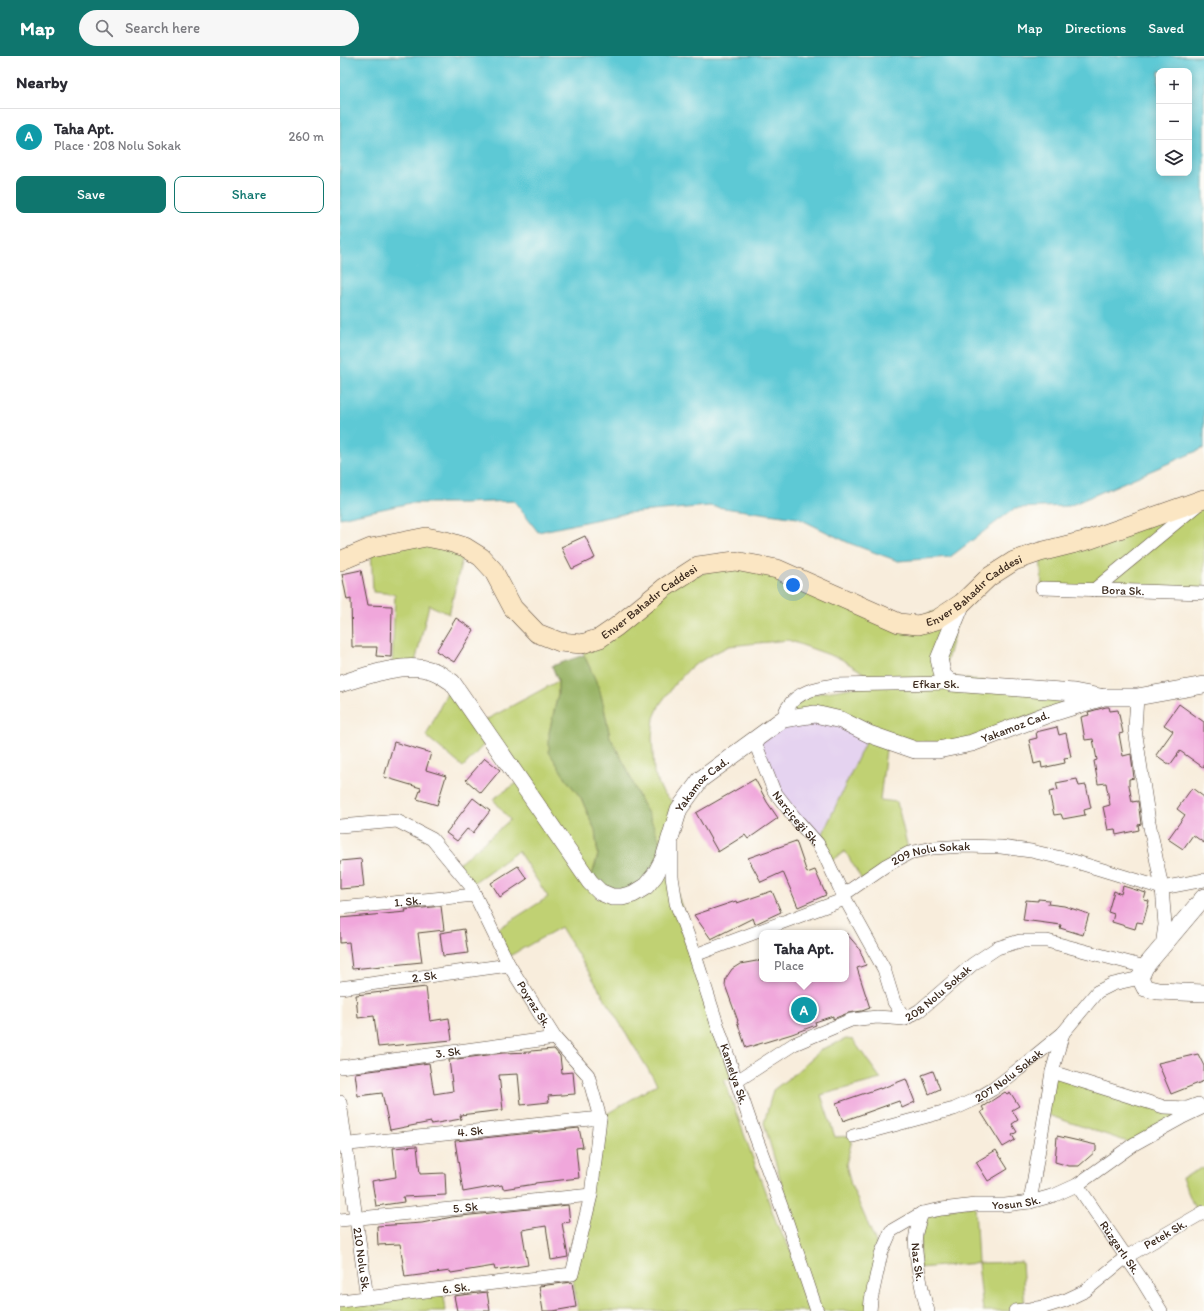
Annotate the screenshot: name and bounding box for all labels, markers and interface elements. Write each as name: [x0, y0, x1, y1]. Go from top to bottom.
search box: [79, 10, 359, 46]
text: Map: [20, 17, 55, 40]
icon: search: [93, 17, 115, 39]
text: Search here: [125, 19, 200, 37]
text: Map: [1017, 20, 1043, 37]
text: Directions: [1065, 20, 1126, 37]
text: Saved: [1148, 20, 1184, 37]
map controls: [1156, 68, 1192, 176]
button: +: [1156, 68, 1192, 104]
text: Nearby: [16, 72, 68, 92]
button: −: [1156, 104, 1192, 140]
text: Taha Apt.: [54, 120, 114, 138]
text: A: [25, 129, 33, 144]
text: 260 m: [288, 129, 324, 144]
text: Place · 208 Nolu Sokak: [54, 138, 181, 153]
button: layers: [1156, 140, 1192, 176]
button: Save: [16, 176, 166, 213]
button: Share: [174, 176, 324, 213]
street label: Enver Bahadır Caddesi: [924, 552, 1024, 629]
street label: Enver Bahadır Caddesi: [598, 561, 700, 642]
your location: [783, 575, 803, 595]
street label: Bora Sk.: [1101, 583, 1145, 598]
street label: Efkar Sk.: [913, 677, 959, 691]
street label: Yakamoz Cad.: [979, 707, 1051, 746]
street label: Yakamoz Cad.: [672, 754, 732, 815]
street label: Narçiçeği Sk.: [769, 788, 823, 849]
street label: 209 Nolu Sokak: [889, 839, 971, 868]
street label: 1. Sk.: [394, 893, 422, 910]
popup: [759, 930, 849, 982]
text: Taha Apt.: [774, 940, 834, 958]
text: Place: [774, 958, 804, 973]
street label: 208 Nolu Sokak: [902, 961, 974, 1024]
street label: 2. Sk: [411, 968, 438, 985]
street label: Poyraz Sk.: [514, 978, 554, 1031]
pin: A: [791, 995, 817, 1025]
street label: Kamelya Sk.: [717, 1042, 751, 1107]
street label: 3. Sk: [435, 1044, 462, 1061]
street label: 207 Nolu Sokak: [972, 1045, 1046, 1105]
street label: 4. Sk: [457, 1123, 485, 1140]
street label: Yosun Sk.: [992, 1192, 1042, 1212]
street label: 5. Sk: [452, 1199, 479, 1216]
street label: Petek Sk.: [1141, 1216, 1189, 1252]
street label: Rüzgarlı Sk.: [1097, 1218, 1143, 1277]
street label: 210 Nolu Sk.: [350, 1226, 373, 1293]
street label: Naz Sk.: [908, 1242, 927, 1282]
street label: 6. Sk.: [441, 1279, 471, 1297]

